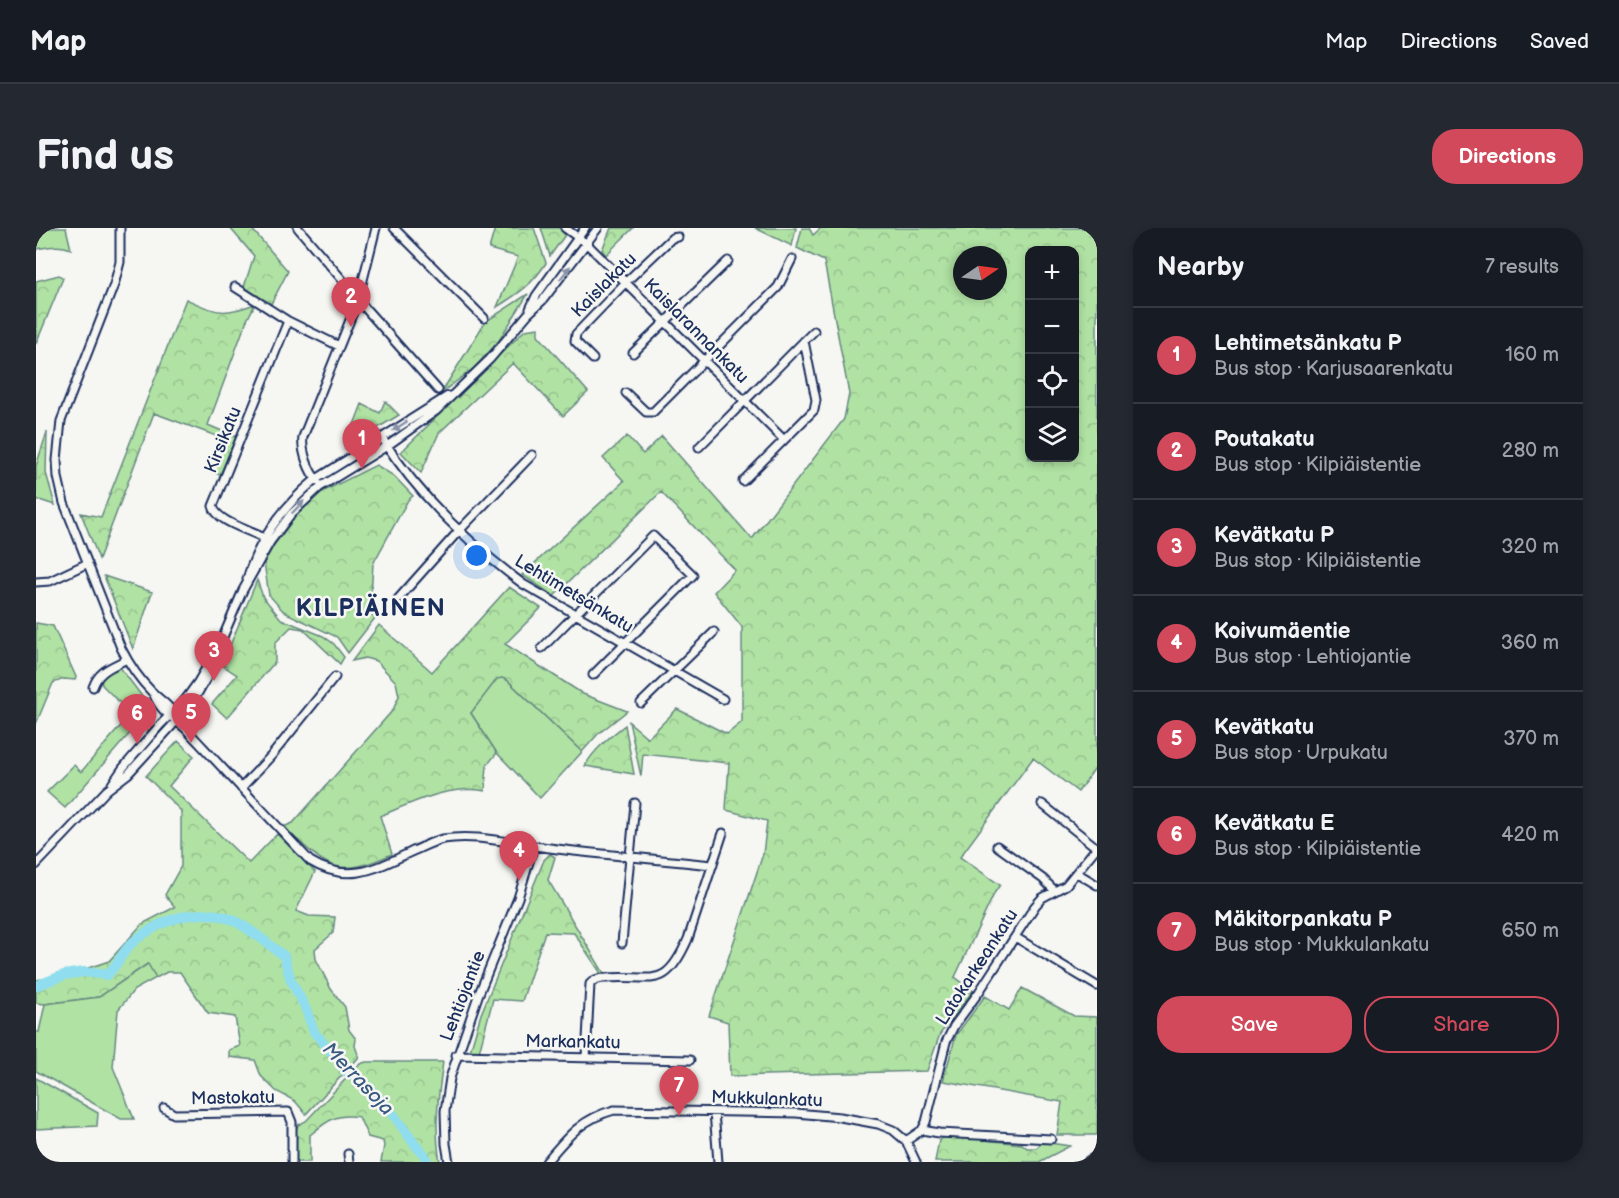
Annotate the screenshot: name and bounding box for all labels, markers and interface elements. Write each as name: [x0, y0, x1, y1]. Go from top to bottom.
text: Map: [30, 25, 86, 58]
text: Map: [1325, 29, 1368, 54]
text: Directions: [1401, 29, 1497, 54]
text: Saved: [1530, 29, 1589, 54]
button: Directions: [1432, 129, 1583, 184]
text: Find us: [36, 131, 174, 182]
north arrow: [953, 246, 1007, 300]
map controls: [1025, 246, 1079, 462]
button: +: [1025, 246, 1079, 300]
street label: Kaislakatu: [567, 248, 641, 322]
text: Nearby: [1157, 252, 1244, 283]
text: 7 results: [1485, 255, 1559, 279]
one-way arrow: [558, 265, 570, 280]
street label: Kaislarannankatu: [639, 274, 753, 388]
pin: 2: [332, 278, 370, 327]
button: −: [1025, 300, 1079, 354]
text: Lehtimetsänkatu P: [1214, 330, 1401, 357]
text: 1: [1172, 343, 1181, 367]
text: 160 m: [1505, 343, 1559, 367]
button: locate: [1025, 354, 1079, 408]
text: Bus stop · Karjusaarenkatu: [1214, 357, 1453, 381]
street label: Kirsikatu: [200, 404, 246, 476]
button: layers: [1025, 408, 1079, 462]
pin: 1: [342, 420, 382, 469]
one-way arrow: [392, 421, 409, 432]
text: Poutakatu: [1214, 426, 1315, 453]
text: 2: [1171, 439, 1182, 463]
text: 280 m: [1502, 439, 1559, 463]
text: Bus stop · Kilpiäistentie: [1214, 453, 1421, 477]
one-way arrow: [291, 499, 305, 514]
text: Kevätkatu P: [1214, 522, 1334, 549]
text: 3: [1171, 535, 1182, 559]
text: 320 m: [1501, 535, 1559, 559]
your location: [462, 541, 491, 570]
text: Bus stop · Kilpiäistentie: [1214, 549, 1421, 573]
street label: Lehtimetsänkatu: [511, 550, 637, 638]
district label: KILPIÄINEN: [296, 593, 446, 623]
text: Koivumäentie: [1214, 618, 1350, 645]
text: 4: [1171, 631, 1182, 655]
text: 360 m: [1501, 631, 1559, 655]
pin: 3: [194, 632, 234, 681]
text: Bus stop · Lehtiojantie: [1214, 645, 1411, 669]
pin: 6: [118, 694, 156, 744]
pin: 5: [172, 694, 210, 743]
text: Kevätkatu: [1214, 714, 1314, 741]
text: 5: [1171, 727, 1182, 751]
text: 370 m: [1503, 727, 1559, 751]
text: Bus stop · Urpukatu: [1214, 741, 1388, 765]
text: Kevätkatu E: [1214, 810, 1334, 837]
text: 6: [1170, 823, 1183, 847]
text: 420 m: [1501, 823, 1559, 847]
pin: 4: [500, 832, 538, 881]
text: Bus stop · Kilpiäistentie: [1214, 837, 1421, 861]
street label: Latokarkeankatu: [932, 905, 1022, 1029]
text: Mäkitorpankatu P: [1214, 906, 1392, 933]
text: 7: [1171, 919, 1182, 943]
text: 650 m: [1502, 919, 1559, 943]
text: Bus stop · Mukkulankatu: [1214, 933, 1429, 957]
street label: Lehtiojantie: [436, 948, 490, 1044]
button: Save: [1157, 996, 1352, 1053]
button: Share: [1364, 996, 1559, 1053]
street label: Markankatu: [525, 1031, 621, 1053]
water label: Merrasoja: [317, 1037, 399, 1121]
pin: 7: [660, 1066, 698, 1116]
street label: Mastokatu: [191, 1087, 275, 1109]
street label: Mukkulankatu: [711, 1087, 823, 1111]

